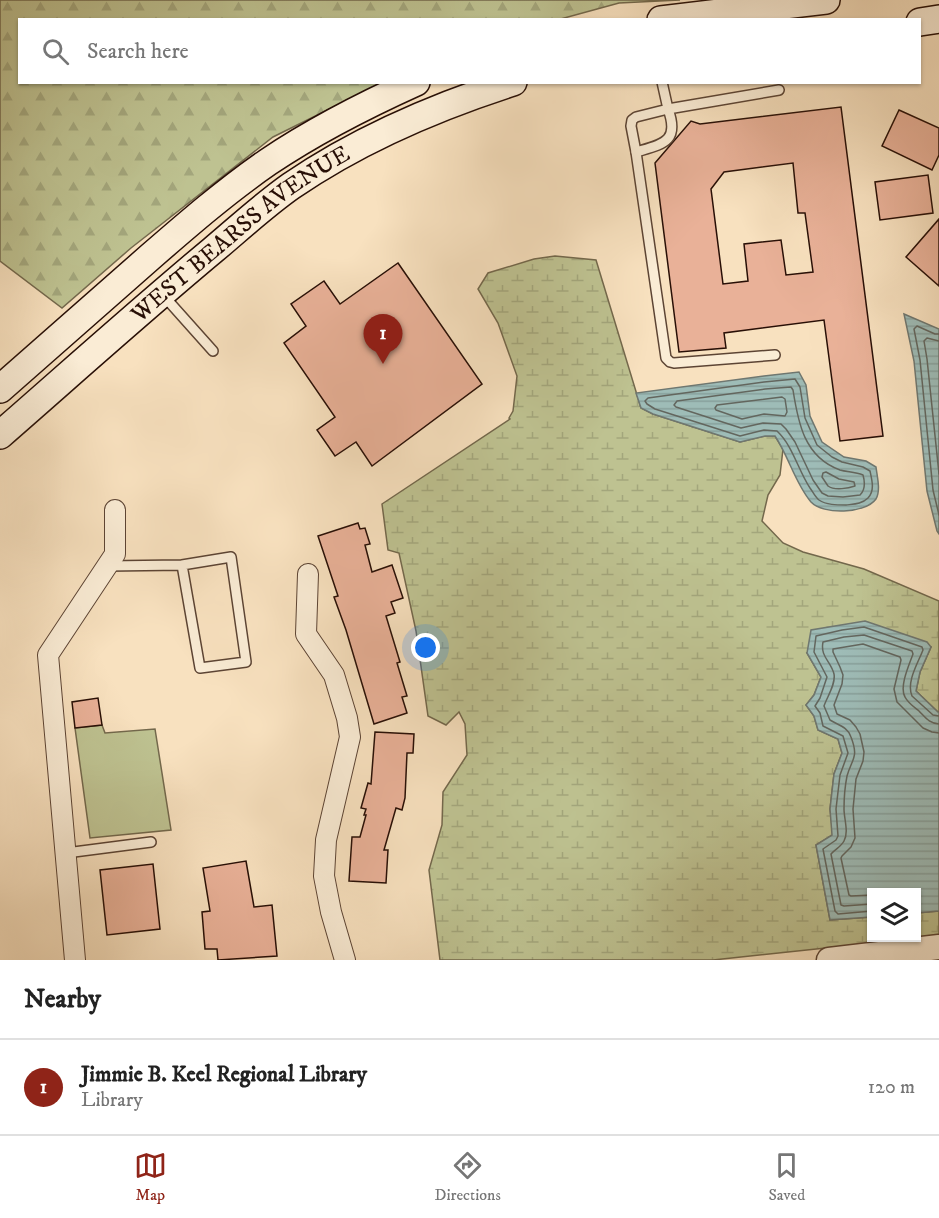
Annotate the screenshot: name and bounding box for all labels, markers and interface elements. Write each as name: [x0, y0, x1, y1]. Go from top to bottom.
search box: [18, 18, 921, 84]
icon: search: [39, 35, 72, 68]
text: Search here: [87, 38, 189, 65]
street label: WEST BEARSS AVENUE: [124, 139, 355, 330]
pin: 1: [364, 314, 403, 364]
your location: [411, 633, 440, 662]
map controls: [867, 888, 921, 942]
button: layers: [867, 888, 921, 942]
text: Nearby: [24, 983, 101, 1016]
text: Jimmie B. Keel Regional Library: [81, 1061, 367, 1088]
text: 1: [40, 1075, 47, 1100]
text: 120 m: [868, 1075, 915, 1100]
text: Library: [81, 1088, 143, 1113]
tab: Map: [134, 1149, 167, 1205]
tab: Directions: [434, 1149, 501, 1205]
tab: Saved: [768, 1149, 805, 1205]

